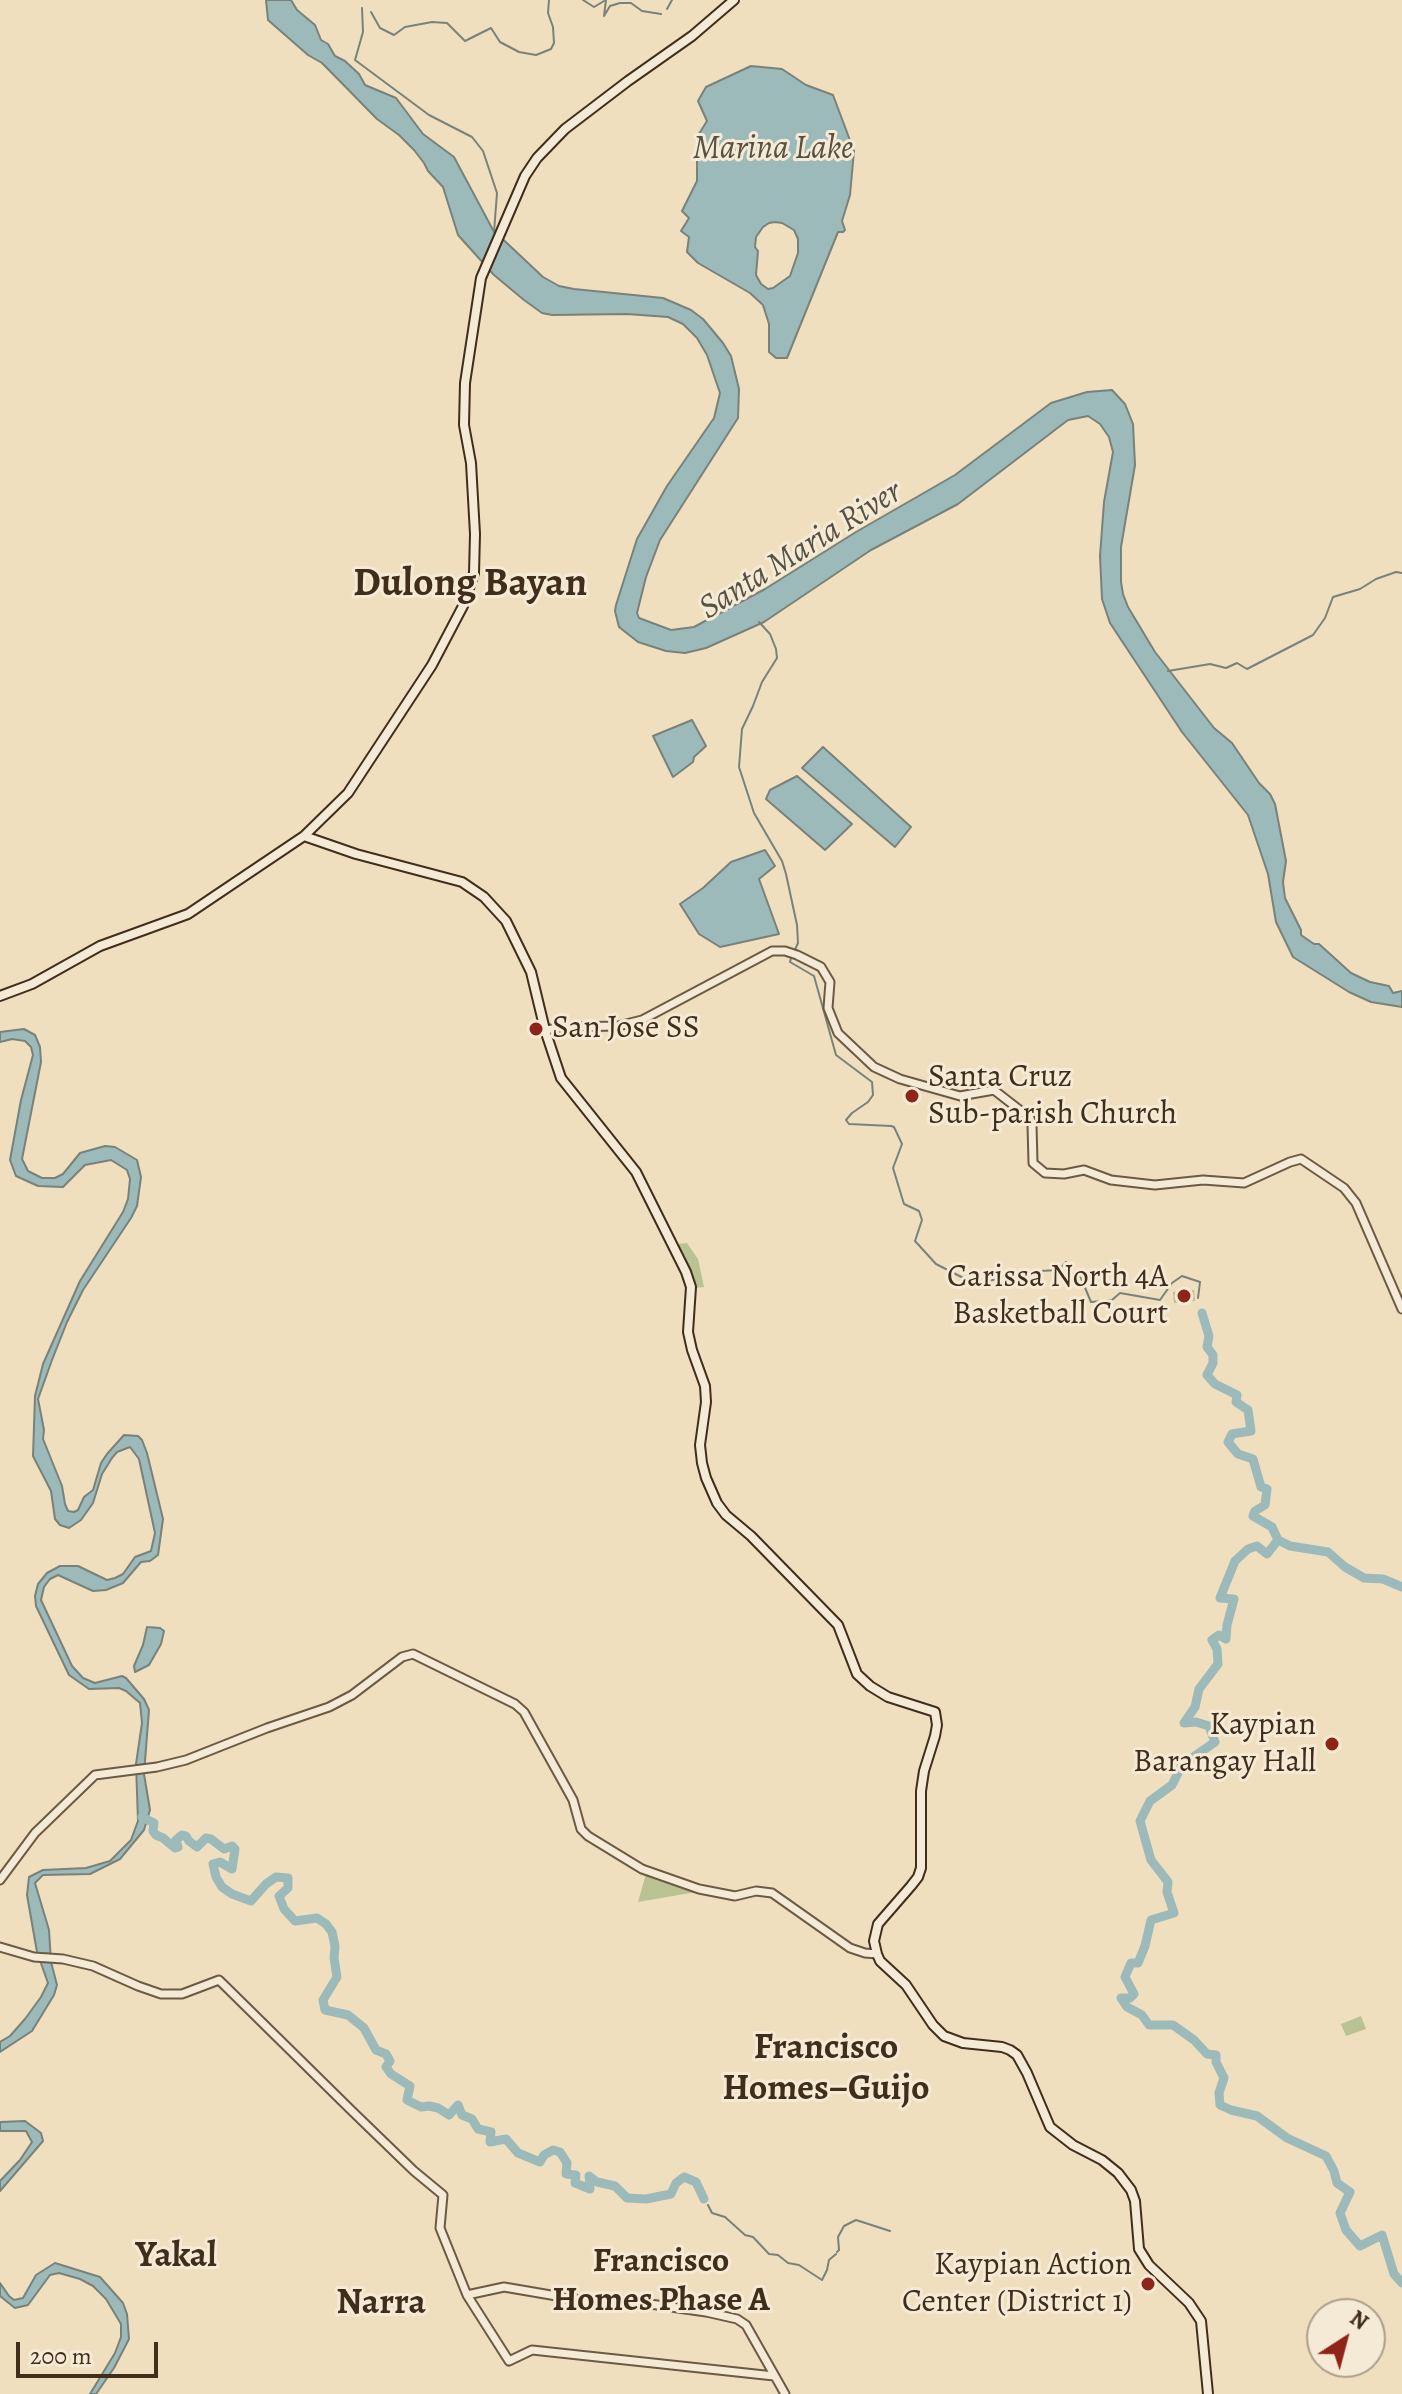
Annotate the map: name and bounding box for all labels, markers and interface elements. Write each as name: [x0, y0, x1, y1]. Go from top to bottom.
water label: Marina Lake: [693, 130, 853, 170]
water label: Santa Maria River: [692, 473, 910, 629]
district label: Dulong Bayan: [353, 561, 587, 609]
place label: San Jose SS: [552, 1010, 700, 1048]
marker: San Jose SS: [527, 1020, 545, 1038]
place label: Santa Cruz Sub-parish Church: [928, 1059, 1177, 1134]
marker: Santa Cruz Sub-parish Church: [903, 1087, 921, 1105]
place label: Carissa North 4A Basketball Court: [947, 1259, 1168, 1334]
marker: Carissa North 4A Basketball Court: [1175, 1287, 1193, 1305]
place label: Kaypian Barangay Hall: [1133, 1707, 1316, 1782]
marker: Kaypian Barangay Hall: [1323, 1735, 1341, 1753]
district label: Francisco Homes–Guijo: [722, 2027, 930, 2112]
district label: Yakal: [135, 2235, 217, 2279]
district label: Francisco Homes Phase A: [552, 2243, 770, 2322]
place label: Kaypian Action Center (District 1): [902, 2247, 1132, 2322]
marker: Kaypian Action Center (District 1): [1139, 2275, 1157, 2293]
district label: Narra: [336, 2282, 426, 2326]
north arrow: [1306, 2298, 1386, 2378]
text: N: [1344, 2303, 1374, 2337]
scale bar: [20, 2326, 162, 2376]
text: 200 m: [30, 2340, 92, 2372]

